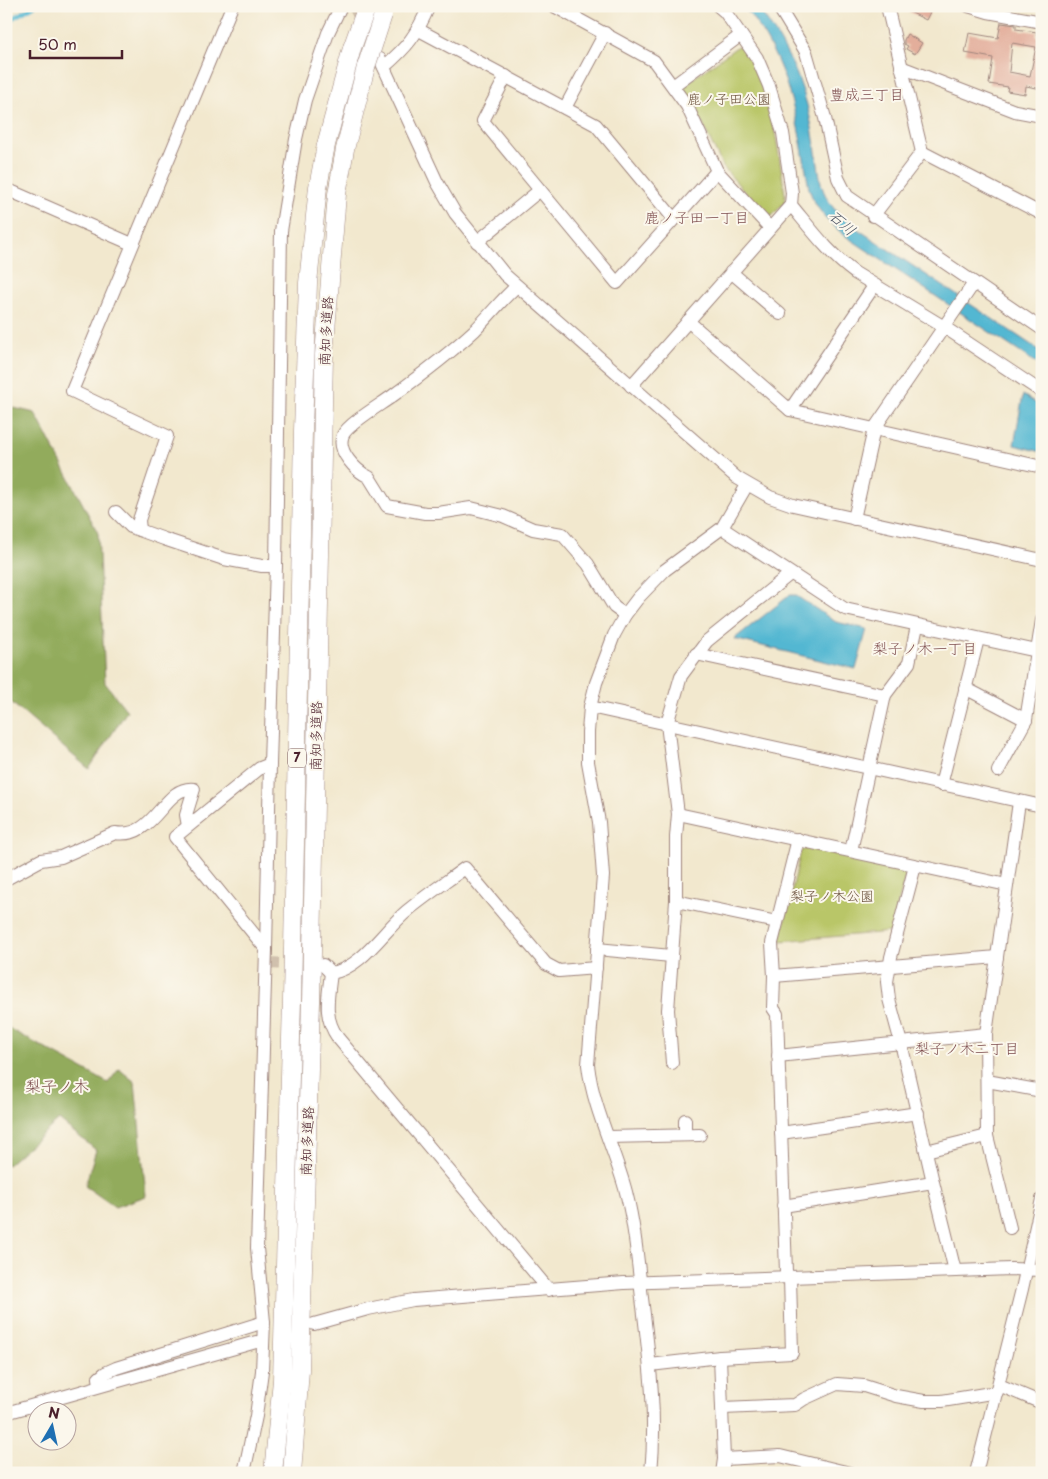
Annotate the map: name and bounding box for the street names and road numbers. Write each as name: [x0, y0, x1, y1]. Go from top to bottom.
street label: 南知多道路: [313, 295, 338, 366]
street label: 南知多道路: [304, 701, 327, 771]
road number: 7: [288, 748, 306, 768]
street label: 南知多道路: [295, 1106, 318, 1176]

